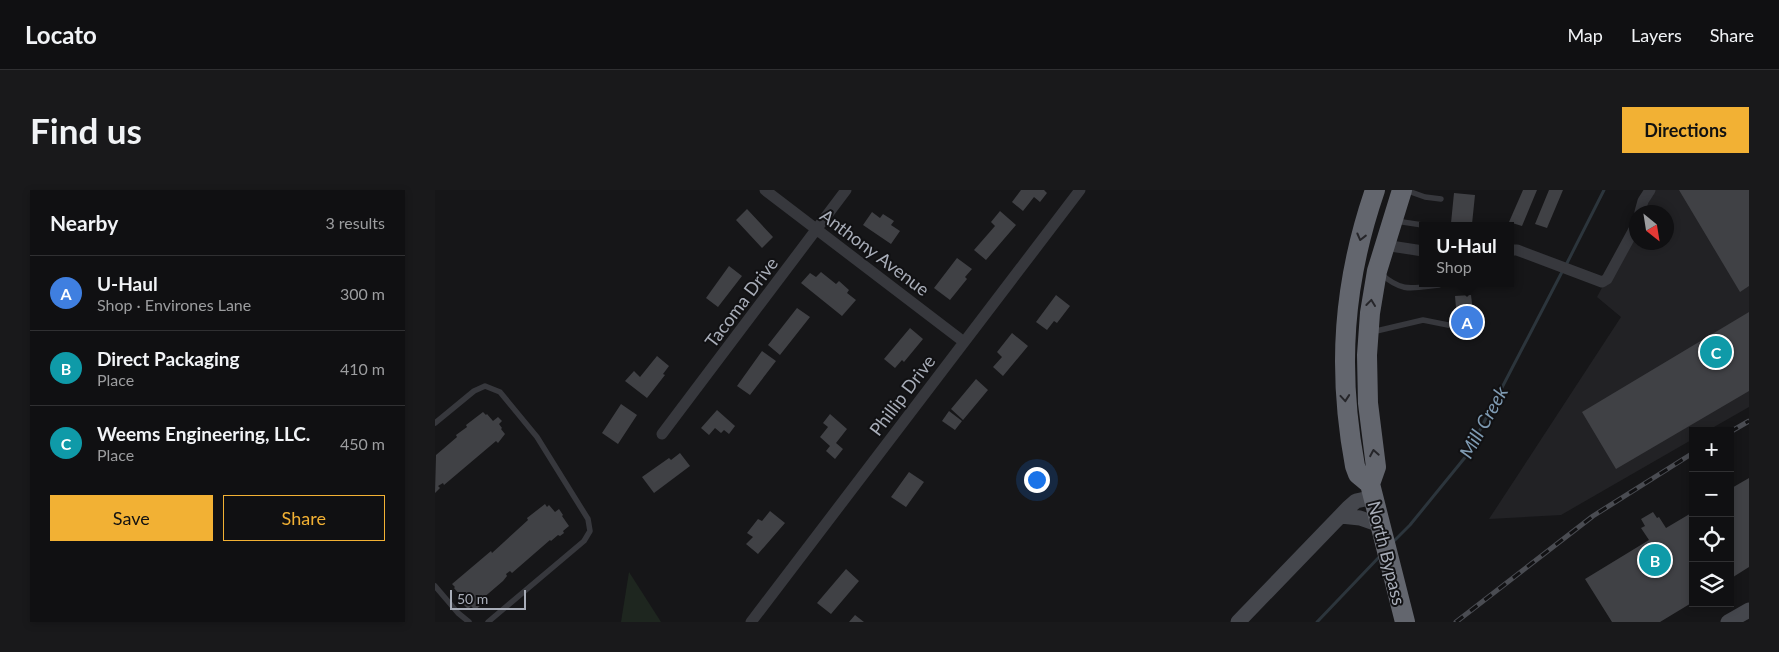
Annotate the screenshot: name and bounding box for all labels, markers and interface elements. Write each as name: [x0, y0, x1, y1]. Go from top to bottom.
text: Locato: [25, 20, 97, 49]
text: Map: [1567, 24, 1603, 46]
text: Layers: [1631, 24, 1682, 46]
text: Share: [1710, 24, 1754, 46]
button: Directions: [1622, 107, 1749, 153]
text: Find us: [30, 109, 142, 151]
street label: Anthony Avenue: [816, 204, 934, 300]
north arrow: [1629, 205, 1674, 250]
text: Nearby: [50, 210, 118, 235]
text: 3 results: [325, 213, 385, 232]
popup: [1419, 222, 1514, 287]
one-way arrow: [1356, 232, 1367, 241]
text: U-Haul: [1436, 234, 1497, 257]
street label: Tacoma Drive: [700, 252, 782, 352]
text: Shop: [1436, 257, 1472, 276]
text: U-Haul: [97, 272, 158, 295]
text: A: [60, 284, 72, 303]
text: 300 m: [340, 284, 385, 303]
text: Shop · Environes Lane: [97, 295, 251, 314]
one-way arrow: [1365, 299, 1376, 307]
pin: A: [1451, 303, 1483, 341]
pin: C: [1700, 333, 1732, 371]
text: Direct Packaging: [97, 347, 240, 370]
street label: Phillip Drive: [864, 350, 940, 440]
text: B: [61, 359, 71, 378]
text: 410 m: [340, 359, 385, 378]
text: Place: [97, 370, 134, 389]
water label: Mill Creek: [1454, 381, 1513, 462]
one-way arrow: [1340, 394, 1351, 402]
text: Weems Engineering, LLC.: [97, 422, 310, 445]
map controls: [1689, 427, 1734, 607]
button: +: [1689, 427, 1734, 472]
text: C: [61, 434, 71, 453]
text: 450 m: [340, 434, 385, 453]
text: Place: [97, 445, 134, 464]
one-way arrow: [1369, 449, 1379, 457]
your location: [1024, 467, 1050, 493]
button: −: [1689, 472, 1734, 517]
button: Save: [50, 495, 213, 541]
button: Share: [223, 495, 385, 541]
street label: North Bypass: [1363, 499, 1411, 608]
button: locate: [1689, 517, 1734, 562]
pin: B: [1639, 541, 1671, 579]
button: layers: [1689, 562, 1734, 607]
scale bar: [450, 587, 526, 610]
text: 50 m: [457, 590, 488, 607]

